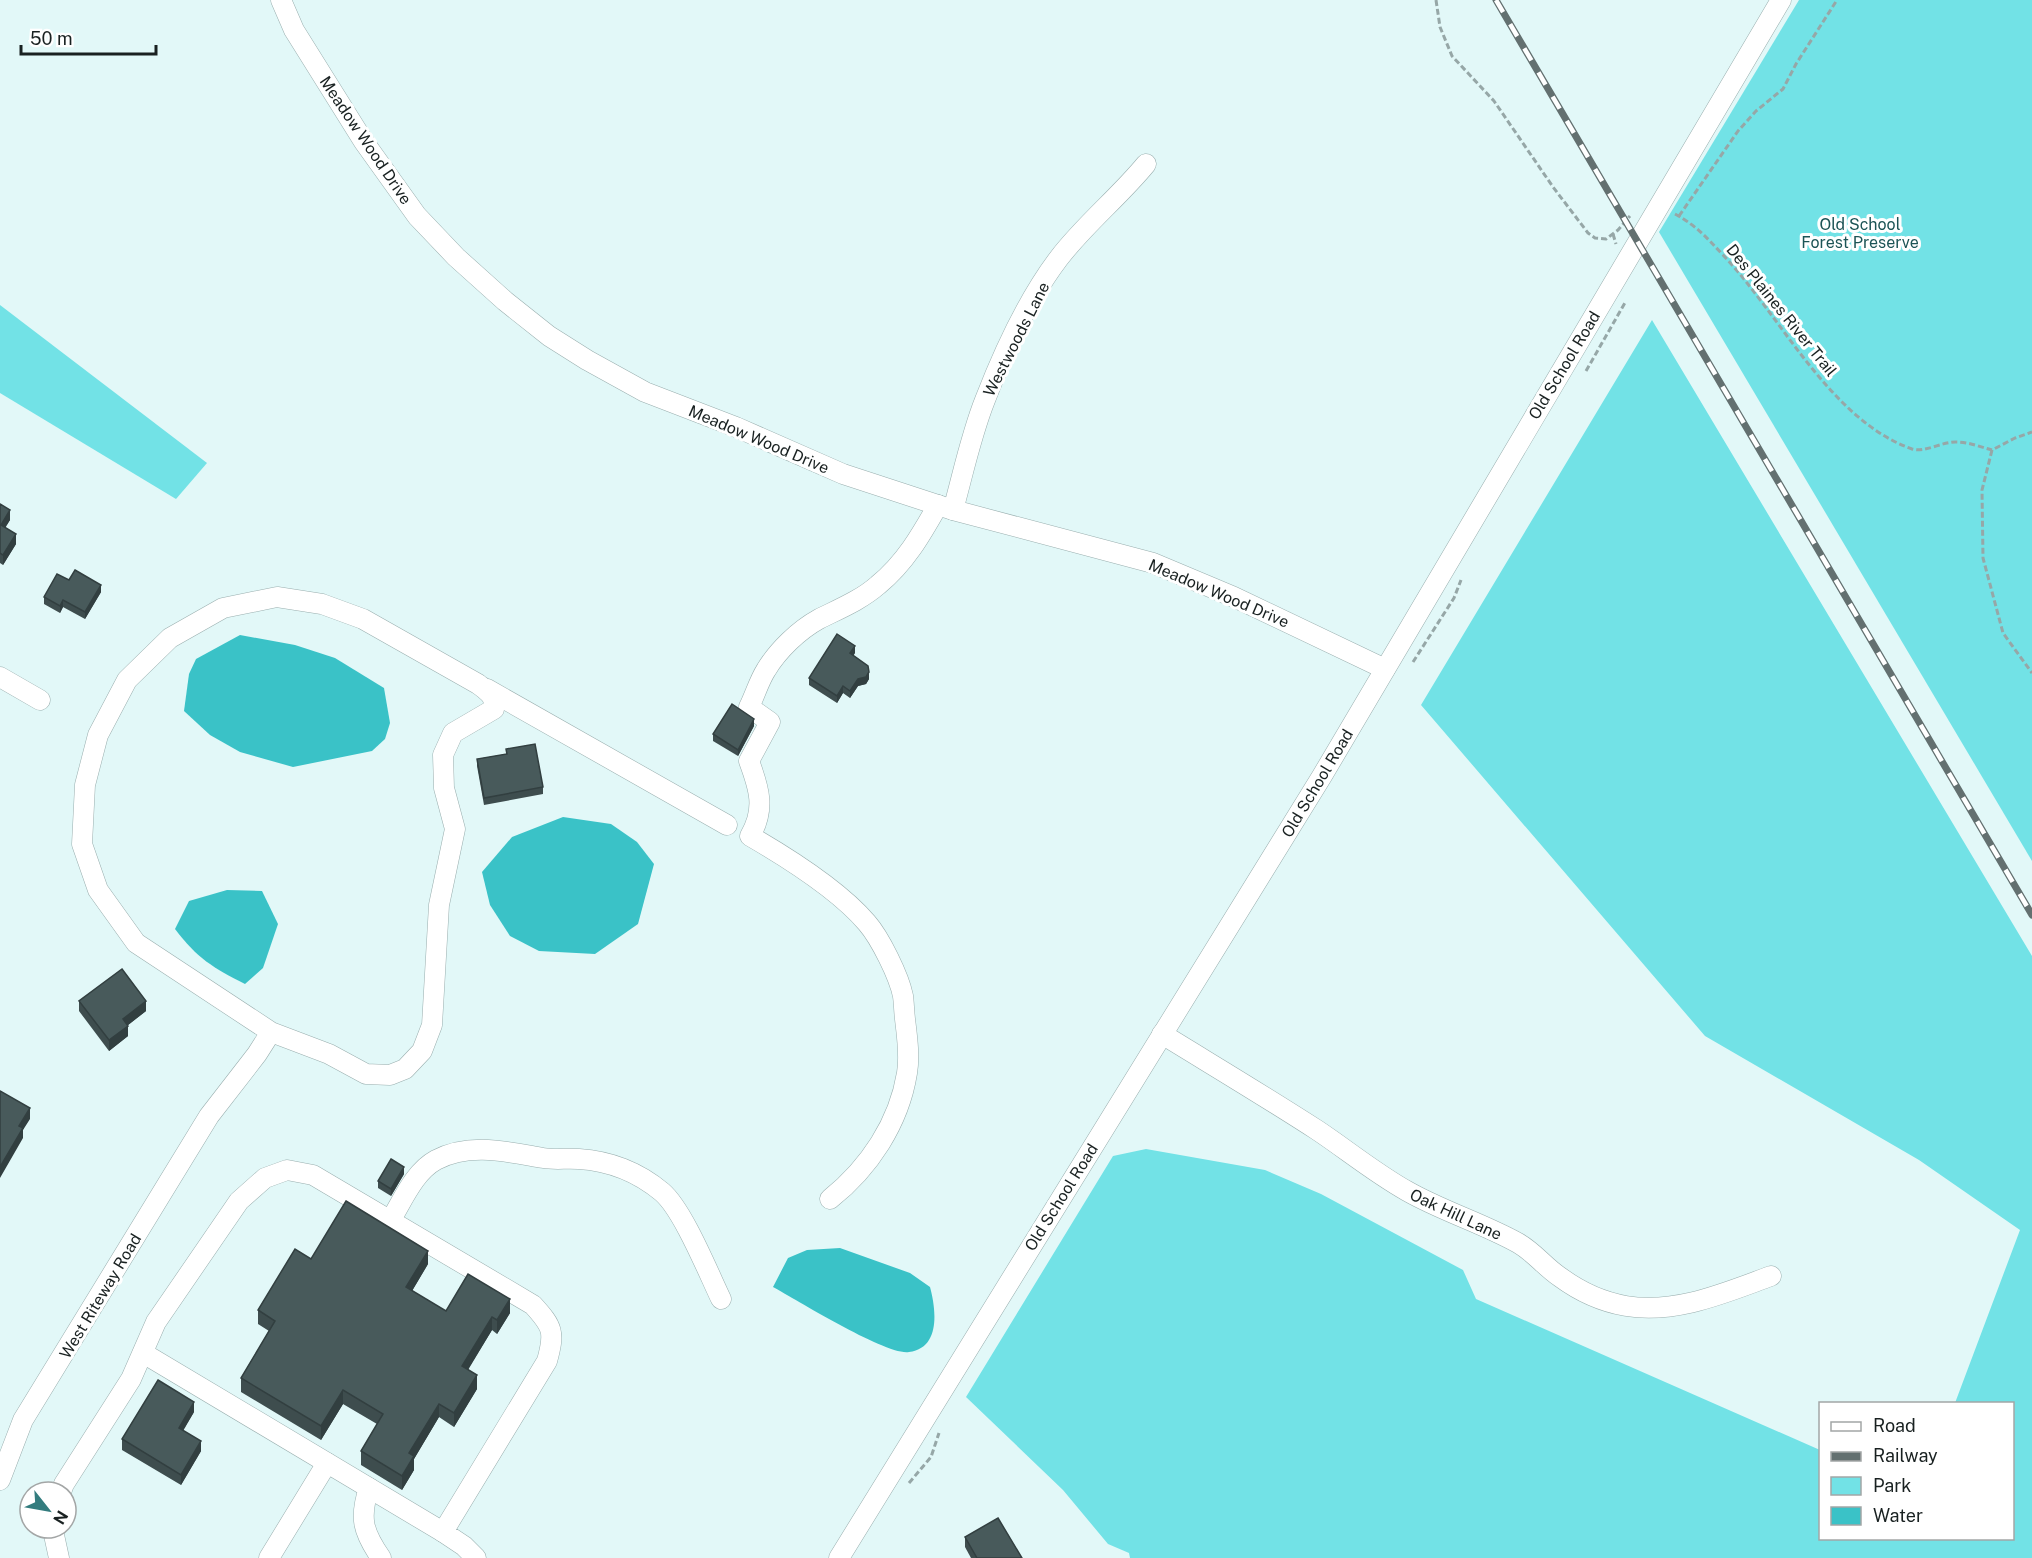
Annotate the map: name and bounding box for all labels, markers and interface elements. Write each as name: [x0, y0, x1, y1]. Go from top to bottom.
scale bar: [21, 18, 156, 56]
text: 50 m: [30, 28, 73, 49]
street label: Meadow Wood Drive: [316, 73, 416, 208]
park label: Old School Forest Preserve: [1801, 215, 1919, 252]
street label: Des Plaines River Trail: [1722, 240, 1841, 380]
street label: Westwoods Lane: [979, 279, 1053, 400]
street label: Old School Road: [1525, 308, 1604, 423]
street label: Meadow Wood Drive: [686, 401, 832, 478]
street label: Meadow Wood Drive: [1146, 555, 1292, 632]
street label: Old School Road: [1278, 726, 1357, 841]
street label: Old School Road: [1021, 1140, 1102, 1254]
street label: Oak Hill Lane: [1407, 1185, 1505, 1244]
street label: West Riteway Road: [56, 1230, 145, 1362]
legend: [1819, 1402, 2014, 1540]
text: Road: [1873, 1415, 1916, 1436]
text: Railway: [1873, 1445, 1938, 1466]
text: Park: [1873, 1475, 1911, 1496]
north arrow: [18, 1480, 78, 1540]
text: Water: [1873, 1505, 1923, 1526]
text: N: [49, 1507, 72, 1528]

